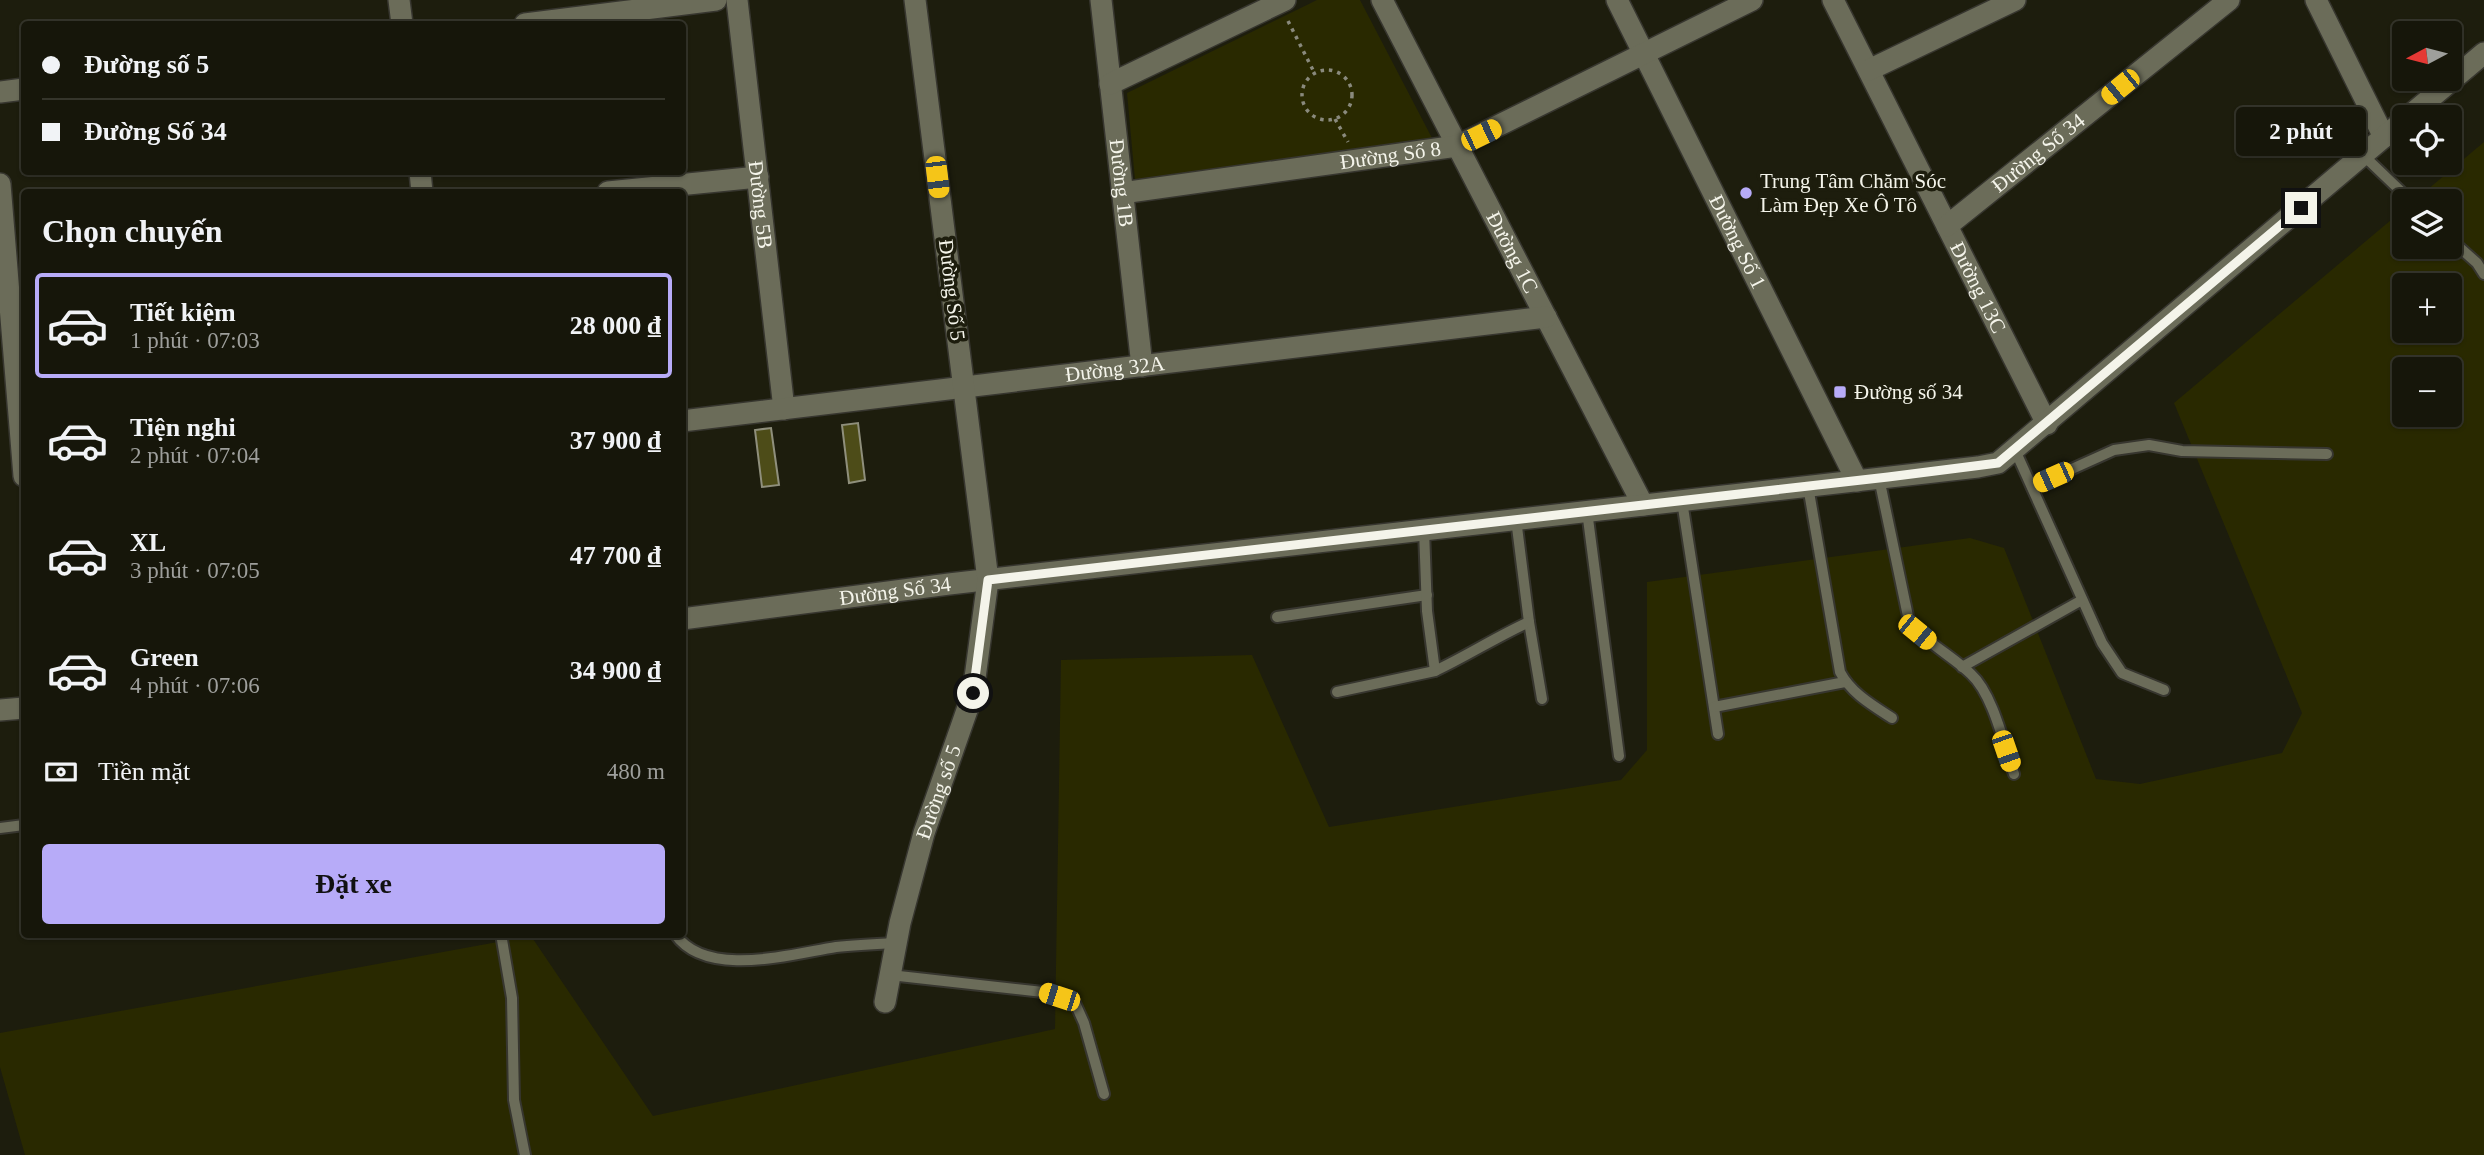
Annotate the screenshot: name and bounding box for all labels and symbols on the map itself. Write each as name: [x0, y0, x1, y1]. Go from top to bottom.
north arrow: [2392, 21, 2462, 91]
car: [2098, 66, 2143, 108]
callout: 2 phút: [2236, 106, 2366, 156]
street label: Đường Số 34: [1987, 108, 2090, 197]
car: [1458, 116, 1505, 154]
street label: Đường Số 8: [1338, 136, 1442, 174]
street label: Đường 1B: [1105, 138, 1138, 228]
car: [925, 155, 950, 199]
street label: Đường 5B: [744, 159, 777, 250]
place label: Trung Tâm Chăm Sóc Làm Đẹp Xe Ô Tô: [1760, 169, 1946, 217]
marker: Trung Tâm Chăm Sóc Làm Đẹp Xe Ô Tô: [1738, 185, 1754, 201]
street label: Đường Số 1: [1704, 191, 1771, 293]
route end: [2285, 192, 2317, 224]
street label: Đường 1C: [1481, 208, 1543, 297]
street label: Đường Số 5: [934, 238, 970, 342]
street label: Đường 13C: [1945, 238, 2011, 337]
street label: Đường 32A: [1064, 351, 1167, 387]
place label: Đường số 34: [1854, 380, 1963, 404]
marker: Đường số 34: [1832, 384, 1848, 400]
car: [2030, 459, 2077, 495]
street label: Đường Số 34: [838, 572, 953, 610]
car: [1895, 611, 1940, 653]
route start: [957, 677, 989, 709]
car: [1990, 728, 2023, 774]
street label: Đường số 5: [911, 742, 966, 842]
car: [1036, 981, 1083, 1013]

